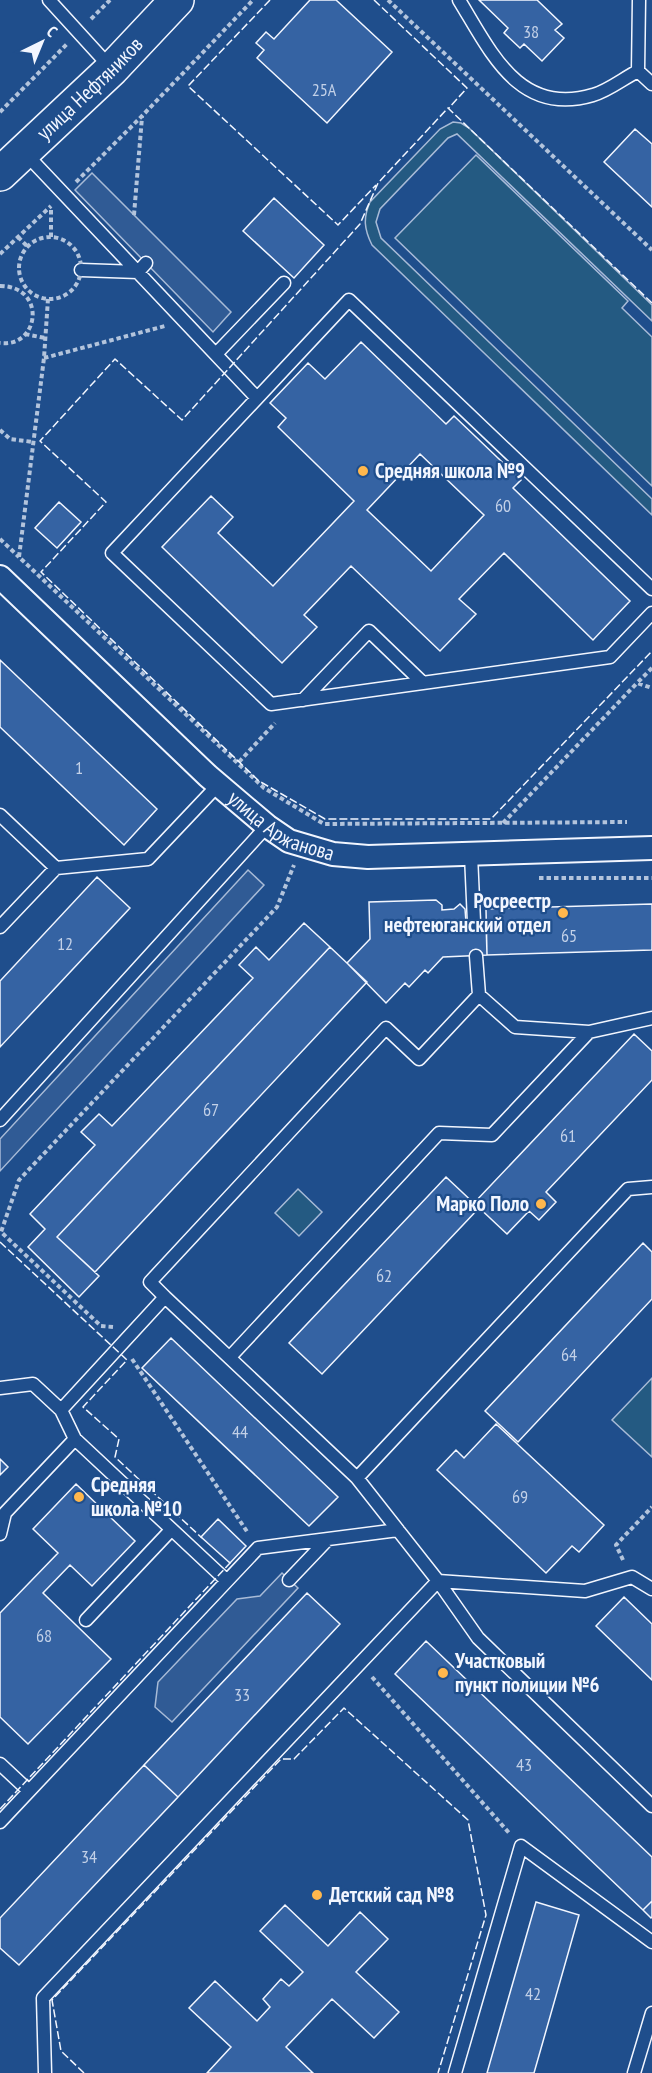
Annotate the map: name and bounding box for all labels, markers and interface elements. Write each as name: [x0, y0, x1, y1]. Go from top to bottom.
north arrow: [12, 12, 72, 72]
house number: 38: [523, 20, 539, 43]
text: С: [43, 21, 62, 41]
street label: улица Нефтяников: [31, 31, 148, 146]
house number: 25А: [312, 78, 337, 101]
place label: Средняя школа №9: [375, 457, 525, 484]
marker: Средняя школа №9: [356, 464, 370, 478]
house number: 60: [495, 494, 511, 517]
house number: 1: [75, 756, 83, 779]
street label: улица Аржанова: [222, 785, 338, 867]
place label: Росреестр нефтеюганский отдел: [384, 887, 551, 938]
marker: Росреестр нефтеюганский отдел: [556, 906, 570, 920]
house number: 65: [561, 924, 577, 947]
house number: 12: [57, 932, 73, 955]
house number: 67: [203, 1098, 219, 1121]
house number: 61: [560, 1124, 576, 1147]
place label: Марко Поло: [436, 1190, 529, 1217]
marker: Марко Поло: [534, 1197, 548, 1211]
house number: 62: [376, 1264, 392, 1287]
house number: 64: [561, 1343, 577, 1366]
house number: 44: [232, 1420, 248, 1443]
place label: Средняя школа №10: [91, 1471, 182, 1522]
house number: 69: [512, 1485, 528, 1508]
marker: Средняя школа №10: [72, 1490, 86, 1504]
house number: 68: [36, 1624, 52, 1647]
place label: Участковый пункт полиции №6: [454, 1647, 600, 1698]
marker: Участковый пункт полиции №6: [436, 1666, 450, 1680]
house number: 33: [234, 1683, 250, 1706]
house number: 43: [516, 1753, 532, 1776]
house number: 34: [81, 1845, 97, 1868]
place label: Детский сад №8: [329, 1881, 454, 1908]
marker: Детский сад №8: [310, 1888, 324, 1902]
house number: 42: [525, 1982, 541, 2005]

